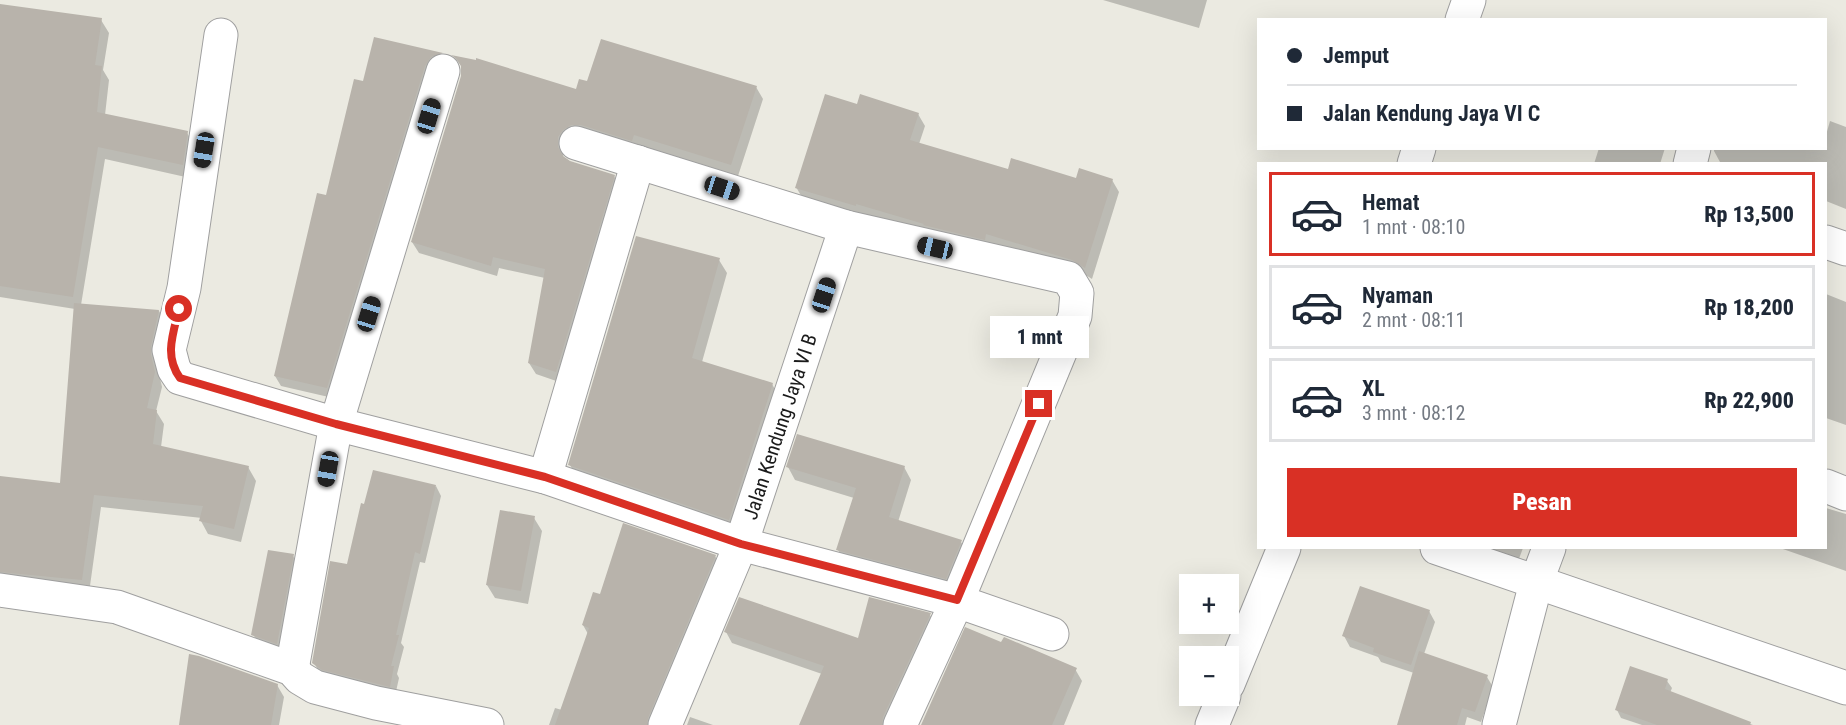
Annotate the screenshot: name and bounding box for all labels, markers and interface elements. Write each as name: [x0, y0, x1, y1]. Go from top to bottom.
text: Jemput: [1323, 43, 1389, 68]
car: [415, 96, 443, 136]
text: Jalan Kendung Jaya VI C: [1323, 101, 1540, 126]
car: [192, 131, 216, 169]
car: [702, 174, 742, 202]
icon: car: [1290, 187, 1344, 241]
text: Hemat: [1362, 190, 1419, 215]
text: Rp 13,500: [1704, 202, 1794, 227]
text: 1 mnt · 08:10: [1362, 215, 1465, 239]
car: [915, 235, 955, 261]
car: [810, 275, 838, 315]
icon: car: [1290, 280, 1344, 334]
text: Nyaman: [1362, 283, 1433, 308]
car: [355, 294, 383, 334]
route start: [165, 295, 192, 322]
text: Rp 18,200: [1704, 295, 1794, 320]
text: 2 mnt · 08:11: [1362, 308, 1465, 332]
callout: 1 mnt: [990, 317, 1088, 359]
text: 1 mnt: [1017, 325, 1062, 349]
street label: Jalan Kendung Jaya VI B: [738, 331, 822, 523]
icon: car: [1290, 373, 1344, 427]
text: XL: [1362, 376, 1385, 401]
text: Rp 22,900: [1704, 388, 1794, 413]
route end: [1025, 390, 1052, 417]
text: 3 mnt · 08:12: [1362, 401, 1465, 425]
car: [316, 450, 340, 488]
button: Pesan: [1287, 468, 1797, 537]
map controls: [1179, 574, 1239, 706]
button: +: [1179, 574, 1239, 634]
button: −: [1179, 646, 1239, 706]

